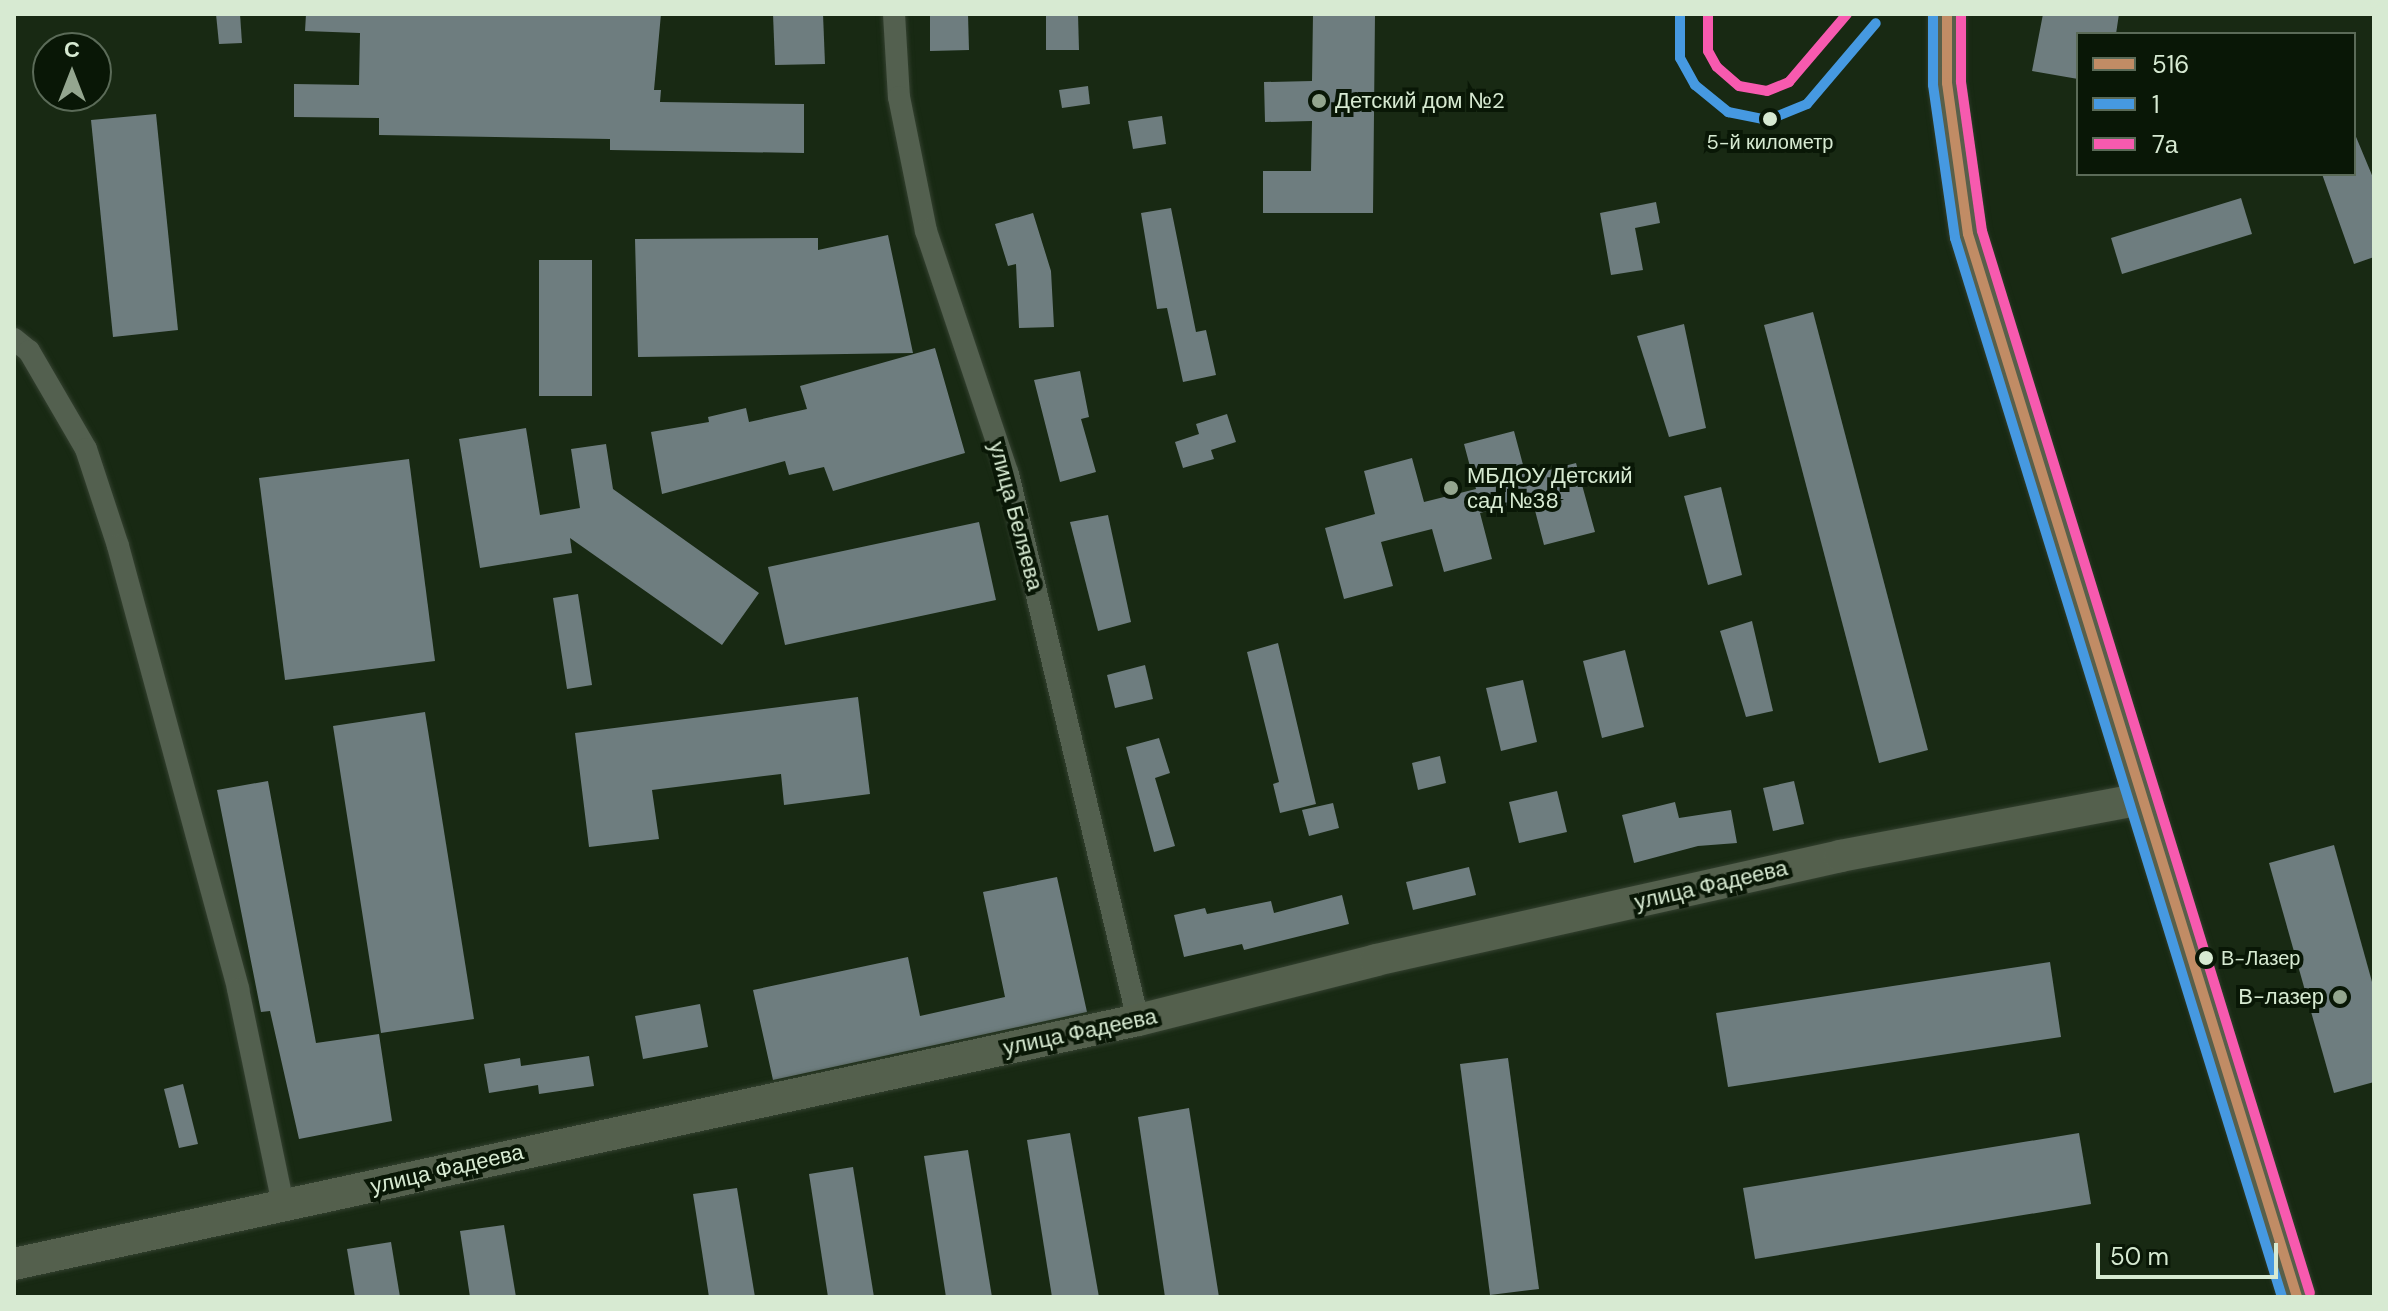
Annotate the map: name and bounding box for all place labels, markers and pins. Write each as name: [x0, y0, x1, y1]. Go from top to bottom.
place label: Детский дом №2: [1335, 88, 1505, 114]
marker: Детский дом №2: [1310, 92, 1328, 110]
marker: 5-й километр: [1762, 111, 1778, 127]
place label: 5-й километр: [1707, 130, 1833, 154]
place label: МБДОУ Детский сад №38: [1467, 462, 1633, 514]
marker: МБДОУ Детский сад №38: [1442, 479, 1460, 497]
place label: В-Лазер: [2221, 946, 2300, 970]
marker: В-Лазер: [2198, 950, 2214, 966]
place label: В-лазер: [2238, 984, 2324, 1010]
marker: В-лазер: [2331, 988, 2349, 1006]

